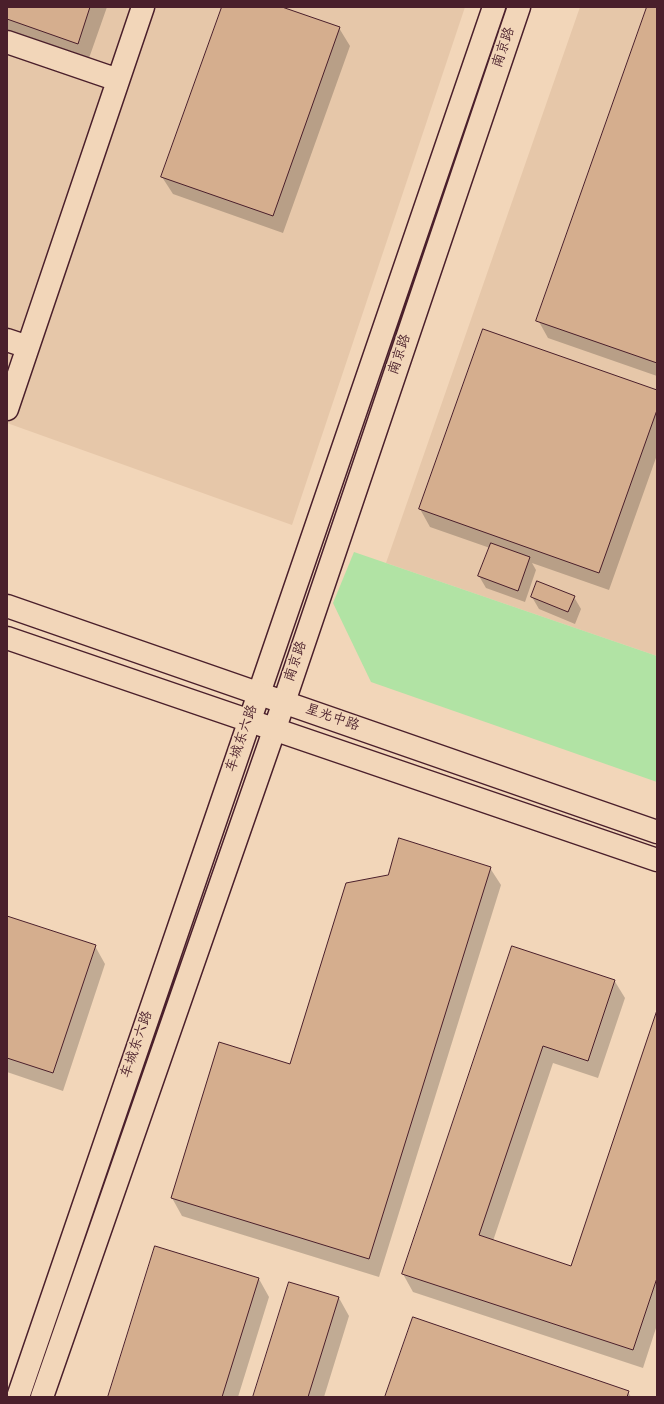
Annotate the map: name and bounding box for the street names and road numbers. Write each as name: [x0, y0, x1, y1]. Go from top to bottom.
street label: 南京路: [490, 25, 520, 71]
street label: 南京路: [386, 332, 416, 378]
street label: 南京路: [282, 639, 312, 685]
street label: 星光中路: [303, 702, 361, 736]
street label: 车城东六路: [224, 703, 262, 775]
street label: 车城东六路: [119, 1009, 157, 1081]

